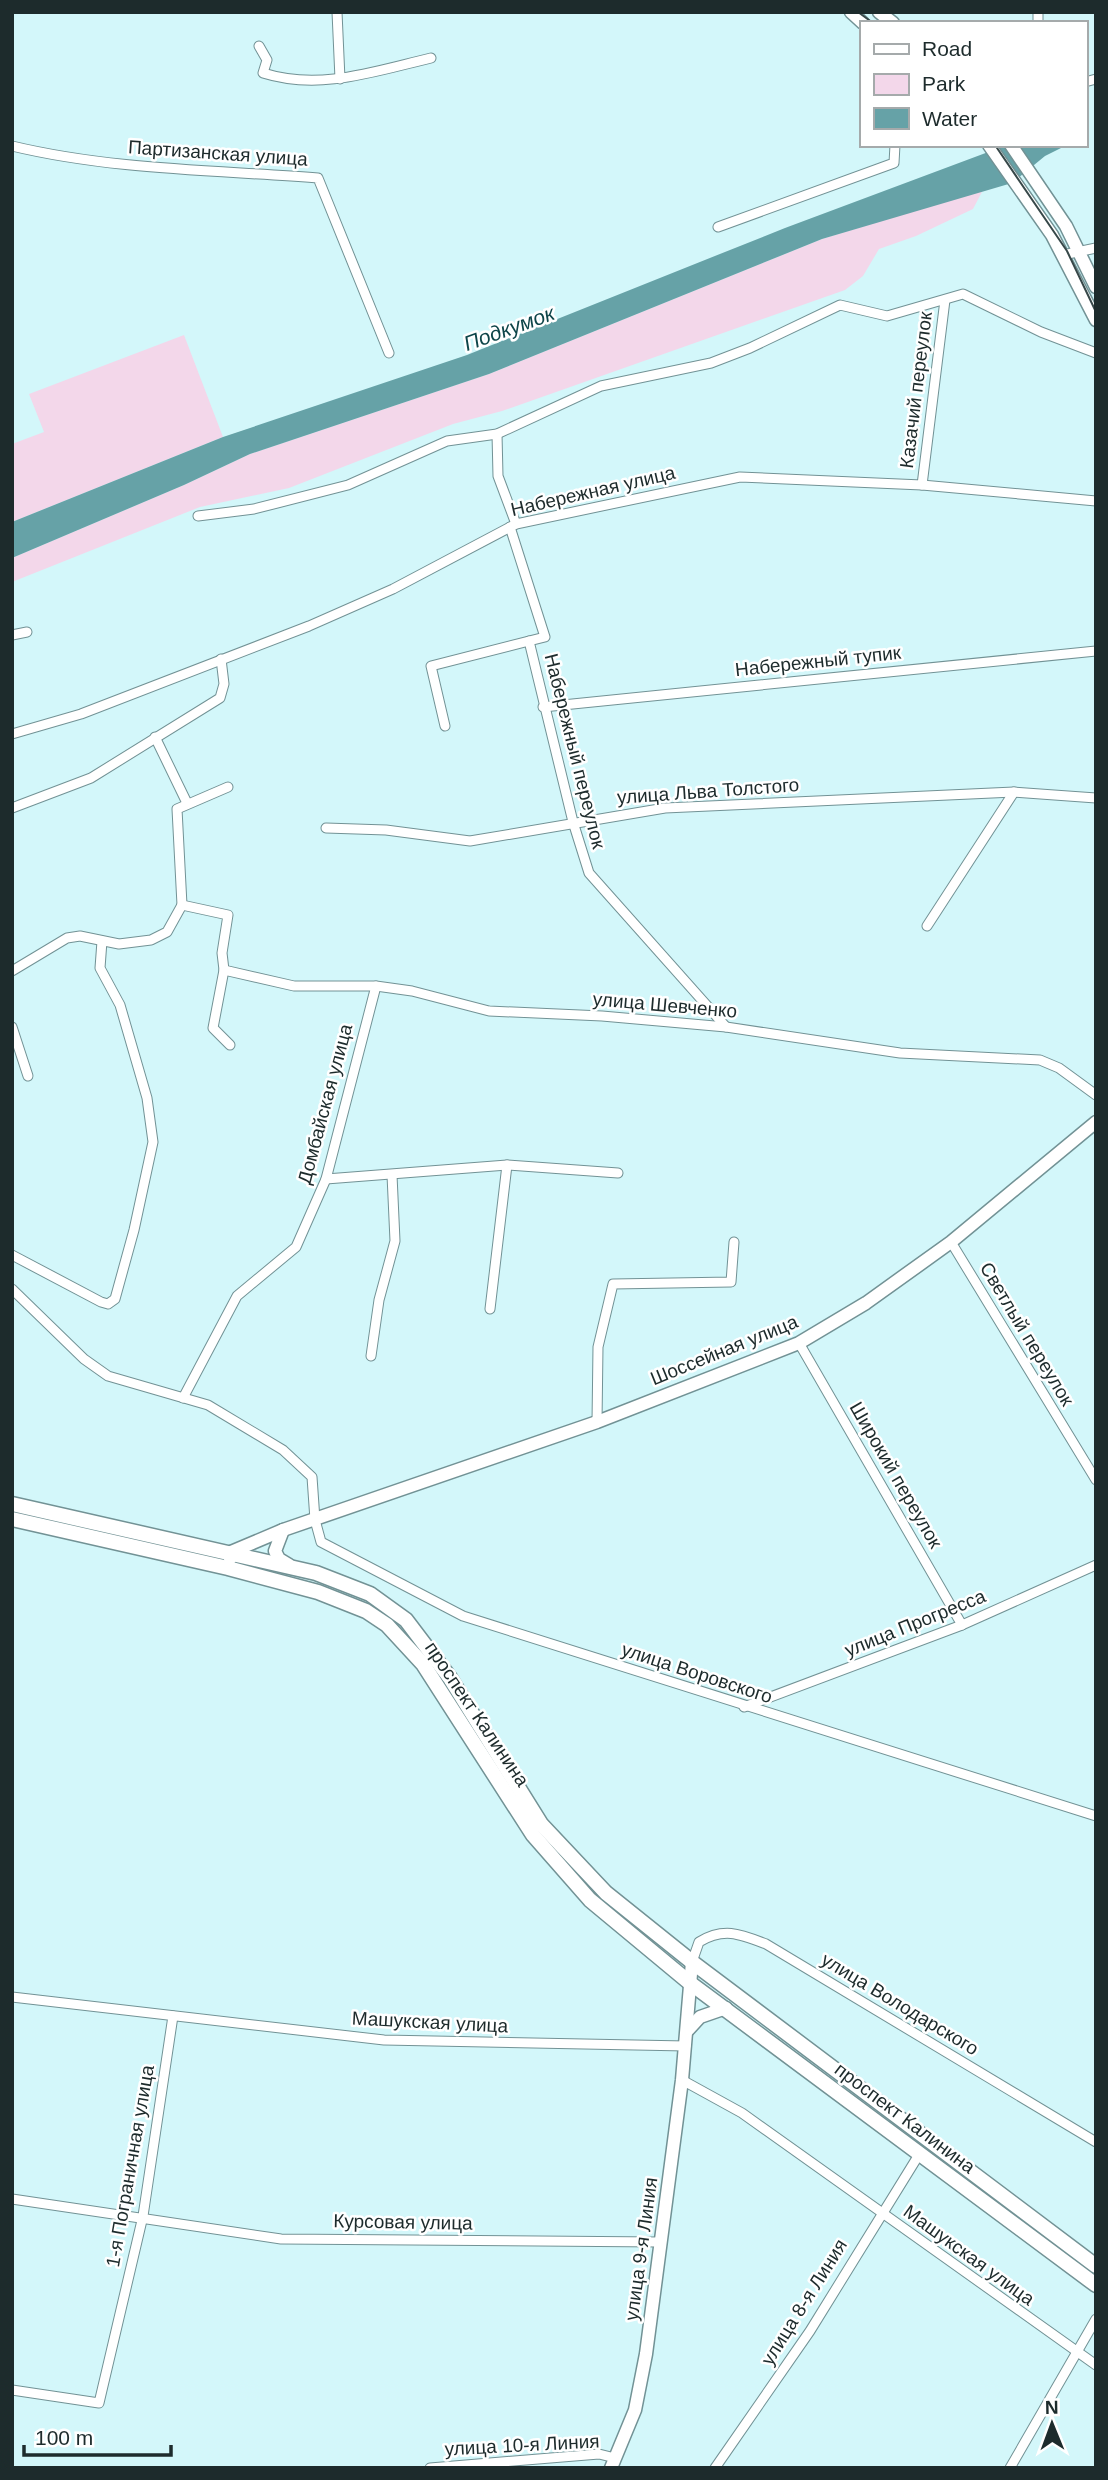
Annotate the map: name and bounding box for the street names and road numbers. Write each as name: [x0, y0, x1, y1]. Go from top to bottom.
street label: Партизанская улица: [127, 136, 309, 170]
street label: Казачий переулок: [896, 310, 936, 470]
street label: Набережная улица: [509, 462, 678, 520]
street label: Набережный тупик: [734, 642, 903, 680]
street label: Набережный переулок: [541, 651, 610, 851]
street label: улица Льва Толстого: [616, 774, 800, 808]
street label: улица Шевченко: [592, 988, 738, 1022]
street label: Домбайская улица: [294, 1021, 357, 1186]
street label: Светлый переулок: [976, 1259, 1078, 1410]
street label: Шоссейная улица: [647, 1311, 801, 1389]
street label: Широкий переулок: [846, 1398, 947, 1552]
street label: улица Прогресса: [842, 1585, 989, 1661]
street label: проспект Калинина: [421, 1638, 533, 1791]
street label: улица Воровского: [619, 1639, 775, 1707]
street label: улица Володарского: [818, 1949, 982, 2059]
street label: Машукская улица: [351, 2007, 509, 2037]
street label: проспект Калинина: [831, 2059, 979, 2178]
street label: 1-я Пограничная улица: [102, 2063, 158, 2269]
street label: улица 9-я Линия: [621, 2176, 661, 2322]
street label: Машукская улица: [900, 2201, 1039, 2310]
street label: Курсовая улица: [333, 2210, 473, 2234]
street label: улица 8-я Линия: [757, 2235, 851, 2369]
street label: улица 10-я Линия: [444, 2430, 600, 2460]

